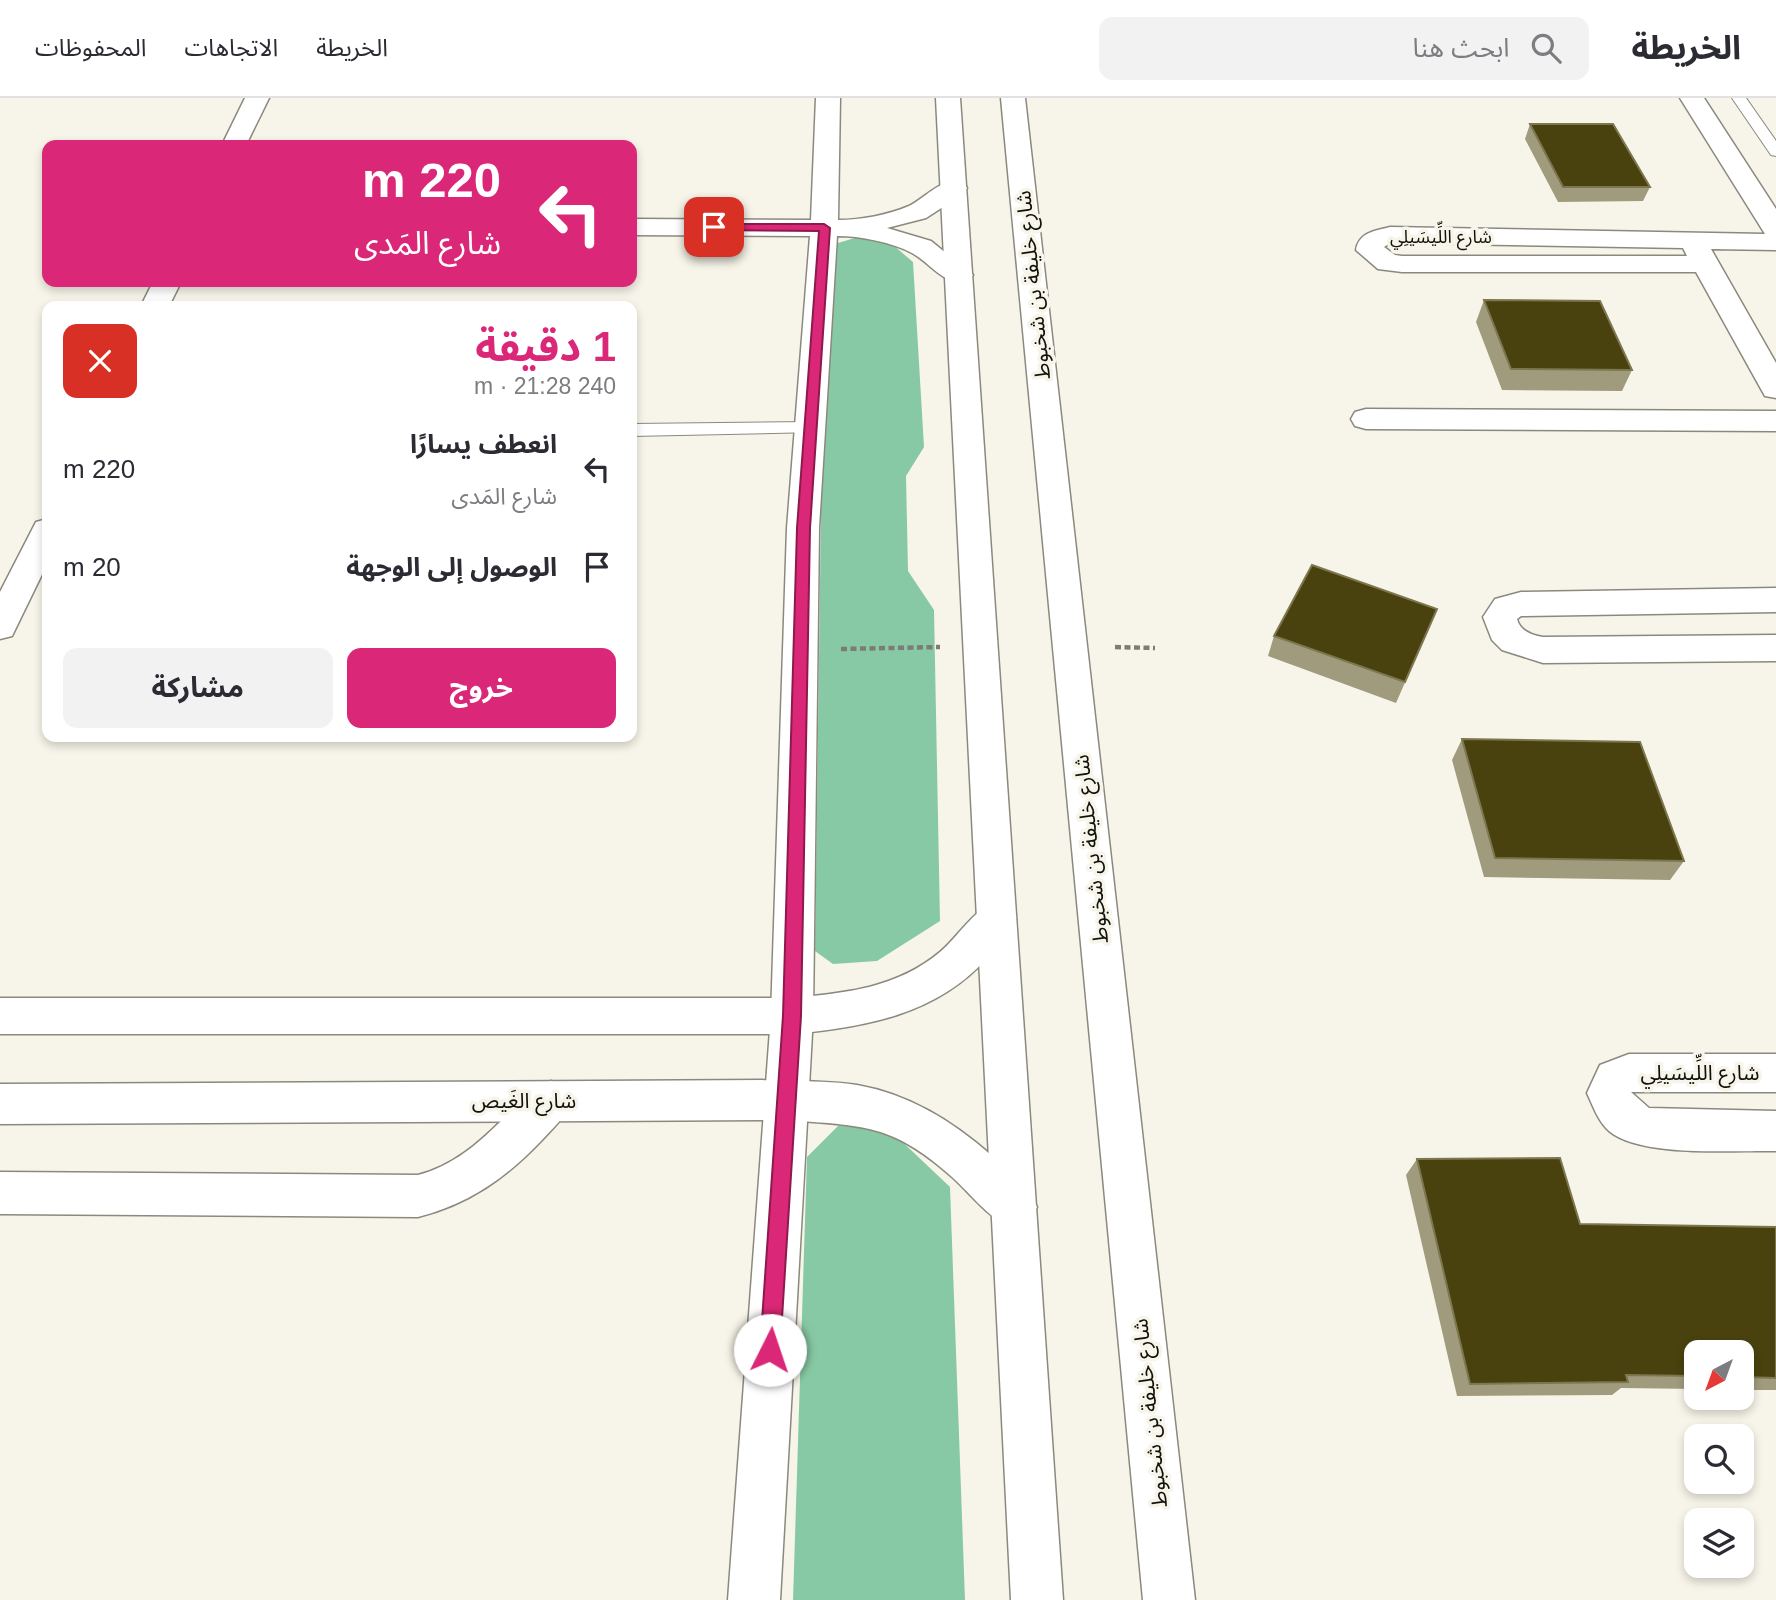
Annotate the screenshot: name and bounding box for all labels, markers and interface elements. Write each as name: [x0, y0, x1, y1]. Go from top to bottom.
search box: [1099, 17, 1589, 80]
icon: search: [1527, 29, 1565, 67]
text: الخريطة: [1631, 29, 1741, 66]
text: ابحث هنا: [1413, 33, 1509, 63]
text: المحفوظات: [35, 34, 146, 61]
text: الاتجاهات: [184, 34, 278, 61]
text: الخريطة: [316, 34, 388, 61]
text: 220 m: [362, 153, 501, 207]
icon: left: [525, 168, 616, 259]
street label: شارع خليفة بن شخبوط: [1011, 189, 1058, 381]
pin: [684, 197, 744, 257]
icon: arrive: [695, 208, 733, 246]
street label: شارع اللِّيسَيلِي: [1390, 220, 1492, 251]
text: شارع المَدى: [354, 225, 501, 261]
text: 1 دقيقة: [475, 323, 616, 370]
button: close: [63, 324, 137, 398]
text: 240 m · 21:28: [474, 373, 616, 399]
text: انعطف يسارًا: [410, 429, 557, 459]
icon: left: [578, 450, 616, 488]
text: 220 m: [63, 454, 135, 484]
text: شارع المَدى: [451, 483, 557, 509]
icon: arrive: [578, 548, 616, 586]
text: 20 m: [63, 552, 121, 582]
text: الوصول إلى الوجهة: [346, 552, 557, 582]
button: مشاركة: [63, 648, 333, 728]
button: خروج: [347, 648, 616, 728]
street label: شارع خليفة بن شخبوط: [1069, 753, 1116, 945]
street label: شارع اللِّيسَيلِي: [1641, 1053, 1759, 1089]
street label: شارع الغَيص: [472, 1089, 576, 1116]
position arrow: [733, 1313, 807, 1387]
street label: شارع خليفة بن شخبوط: [1128, 1317, 1175, 1509]
north arrow: [1684, 1340, 1754, 1410]
map controls: [1684, 1340, 1754, 1578]
button: search: [1684, 1424, 1754, 1494]
button: layers: [1684, 1508, 1754, 1578]

